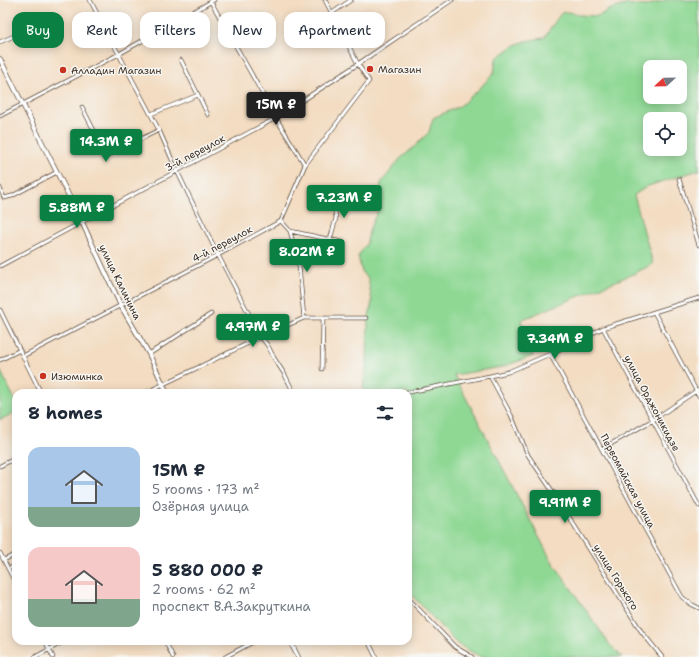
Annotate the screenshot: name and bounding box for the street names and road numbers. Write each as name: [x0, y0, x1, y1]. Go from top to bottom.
street label: 3-й переулок: [163, 131, 228, 174]
street label: 4-й переулок: [190, 222, 255, 265]
street label: улица Калинина: [96, 242, 144, 323]
street label: улица Орджоникидзе: [621, 353, 683, 454]
street label: Первомайская улица: [598, 432, 659, 531]
street label: улица Горького: [590, 542, 642, 612]

